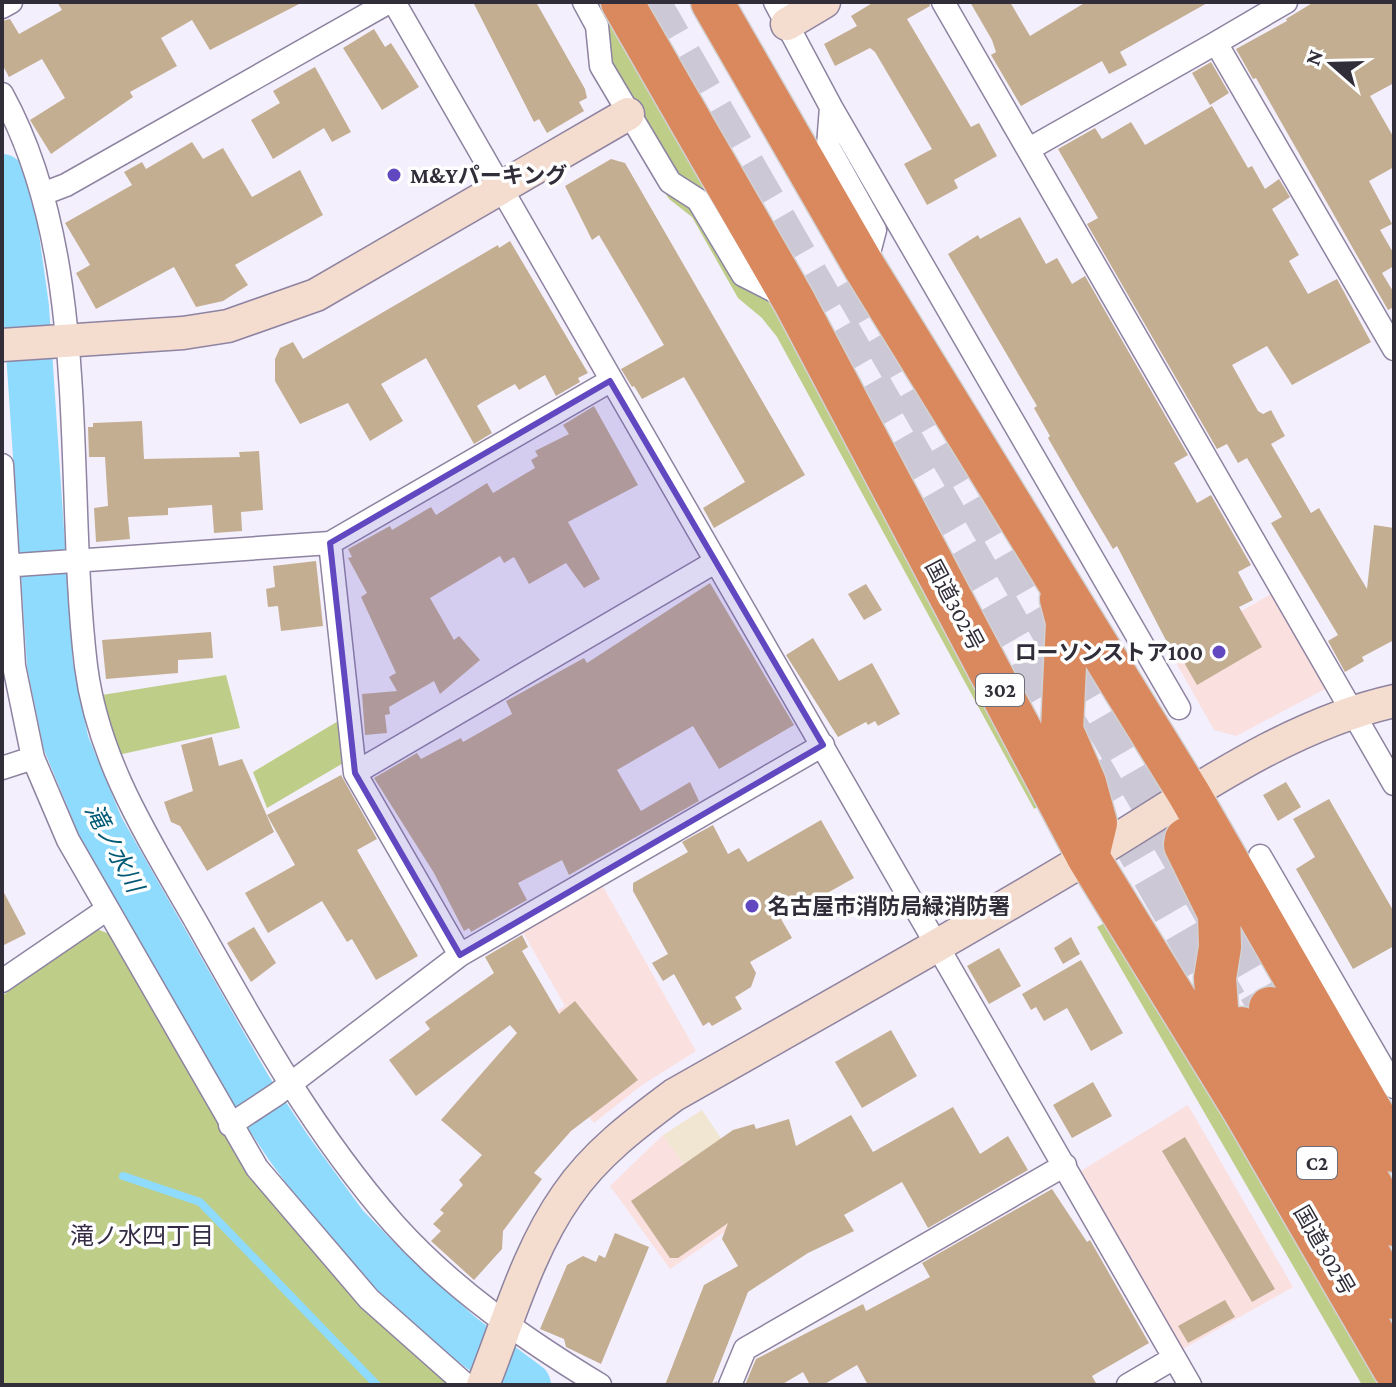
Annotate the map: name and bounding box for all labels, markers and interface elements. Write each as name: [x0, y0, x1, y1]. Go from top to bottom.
north arrow: [1292, 24, 1372, 104]
text: N: [1299, 46, 1328, 69]
place label: M&Yパーキング: [410, 163, 567, 188]
marker: M&Yパーキング: [385, 166, 403, 184]
street label: 国道302号: [920, 556, 989, 655]
place label: ローソンストア100: [1014, 640, 1203, 665]
marker: ローソンストア100: [1210, 643, 1228, 661]
road number: 302: [976, 674, 1024, 706]
water label: 滝ノ水川: [80, 799, 150, 899]
place label: 名古屋市消防局緑消防署: [768, 894, 1010, 919]
marker: 名古屋市消防局緑消防署: [743, 897, 761, 915]
road number: C2: [1297, 1147, 1337, 1179]
street label: 国道302号: [1289, 1201, 1360, 1299]
district label: 滝ノ水四丁目: [70, 1222, 214, 1249]

